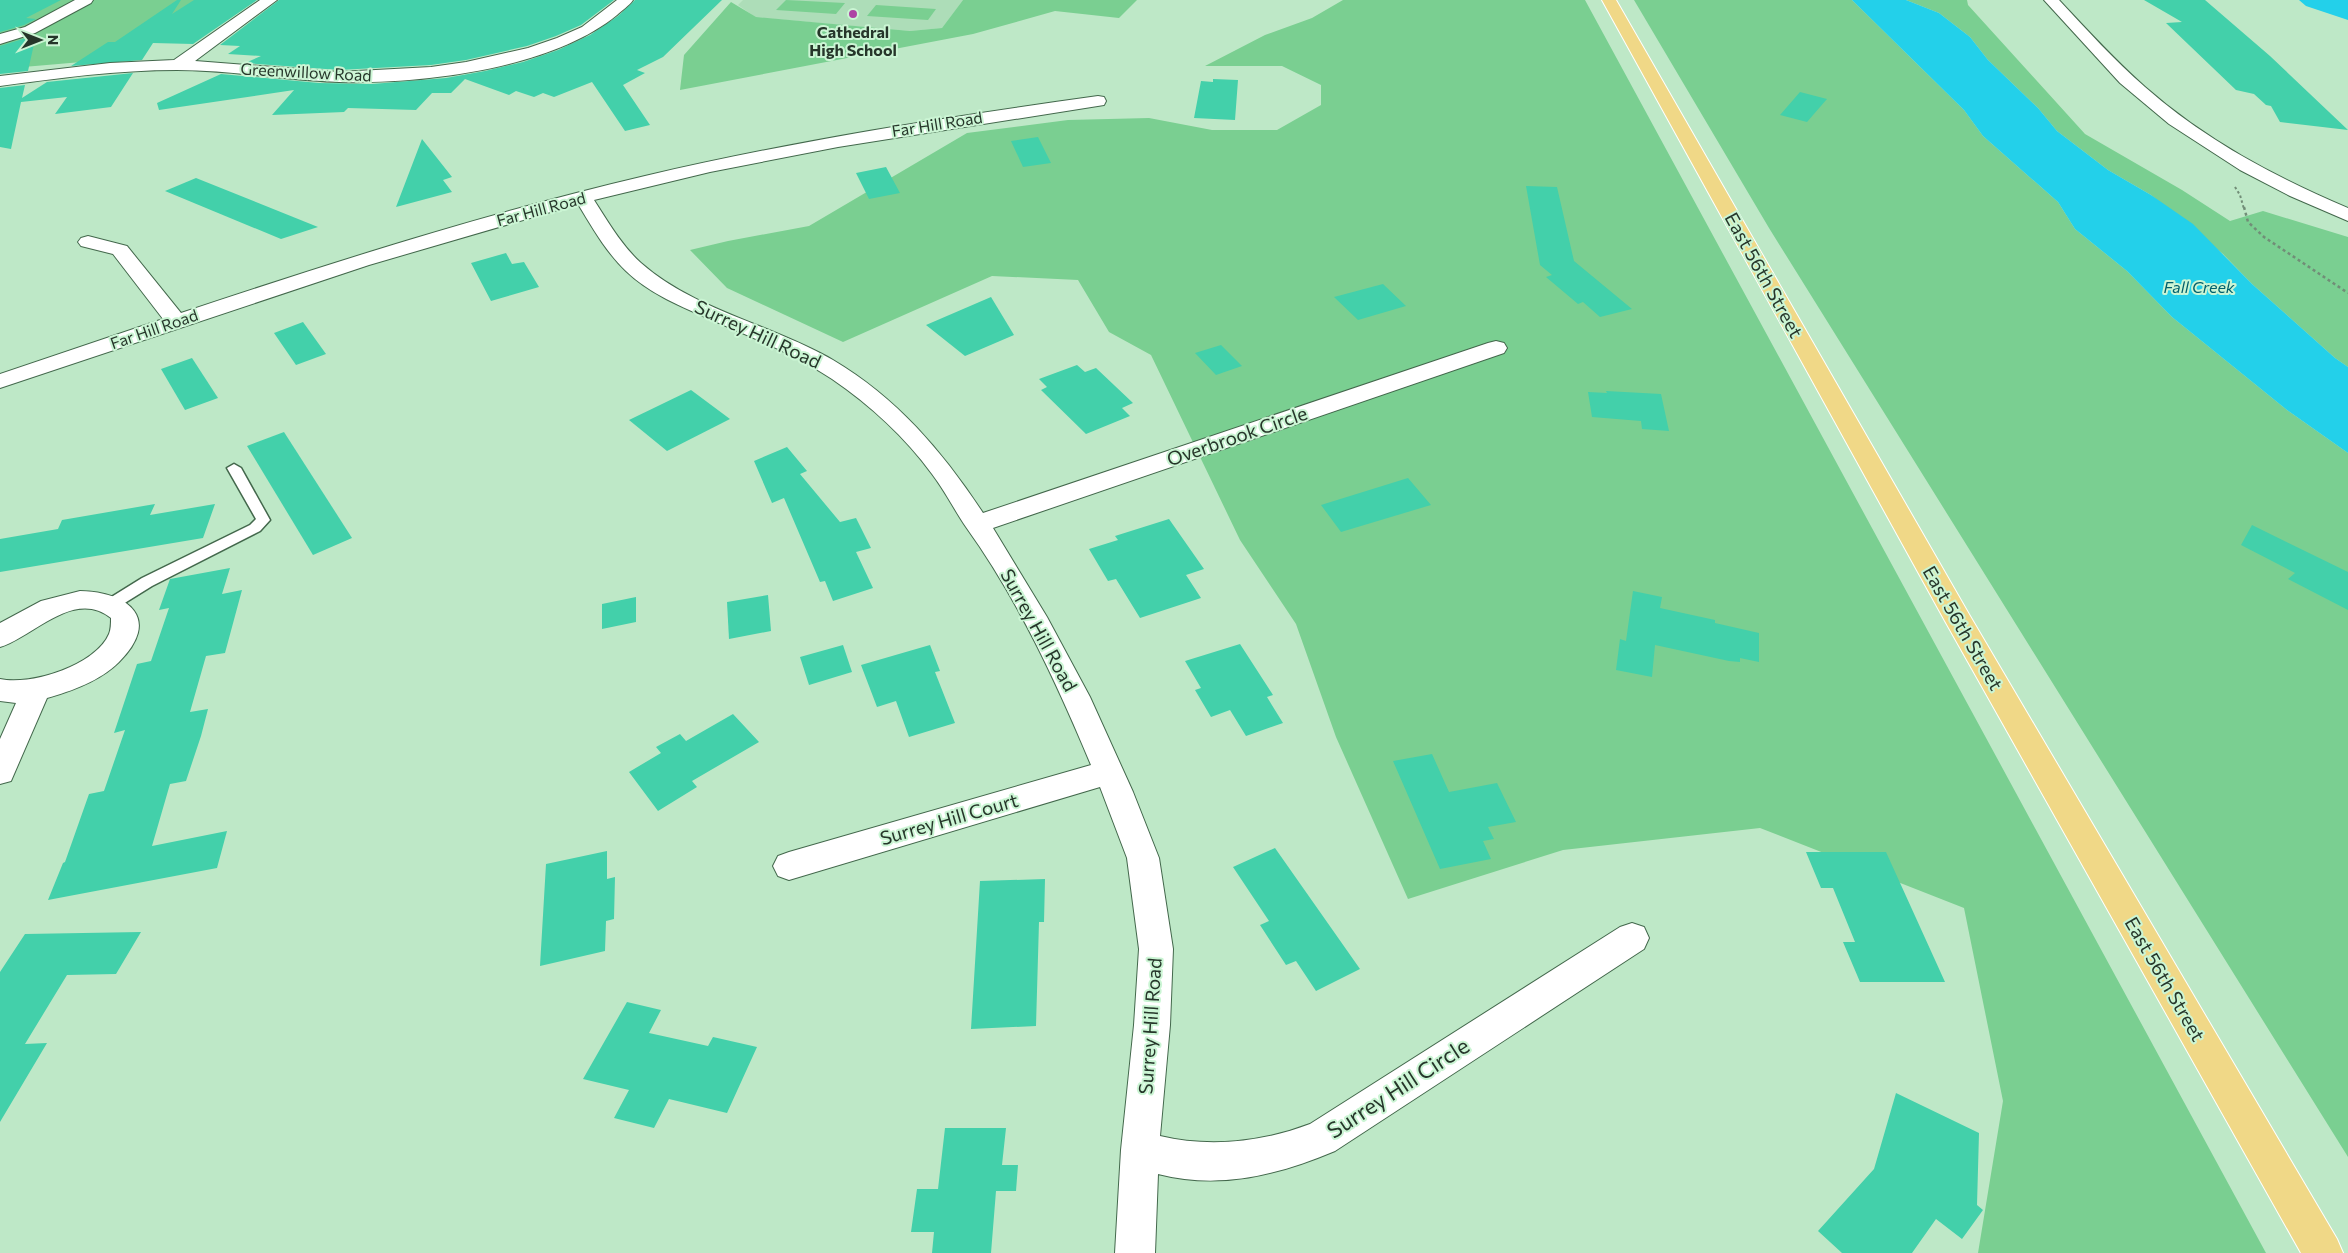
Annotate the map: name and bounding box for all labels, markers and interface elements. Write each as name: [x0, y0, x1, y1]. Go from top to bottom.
marker: Cathedral High School: [847, 8, 859, 20]
north arrow: [15, 15, 65, 65]
place label: Cathedral High School: [809, 22, 897, 59]
text: N: [45, 35, 62, 45]
street label: Greenwillow Road: [240, 59, 372, 84]
street label: Far Hill Road: [890, 107, 984, 140]
street label: Far Hill Road: [494, 188, 587, 230]
street label: East 56th Street: [1721, 208, 1808, 342]
water label: Fall Creek: [2163, 277, 2235, 296]
street label: Surrey Hill Road: [691, 294, 825, 373]
street label: Far Hill Road: [108, 305, 200, 352]
street label: Overbrook Circle: [1164, 401, 1310, 470]
street label: East 56th Street: [1919, 562, 2008, 694]
street label: Surrey Hill Road: [996, 564, 1083, 695]
street label: Surrey Hill Court: [877, 788, 1021, 849]
street label: East 56th Street: [2121, 913, 2210, 1045]
street label: Surrey Hill Road: [1133, 957, 1166, 1095]
street label: Surrey Hill Circle: [1322, 1032, 1474, 1144]

